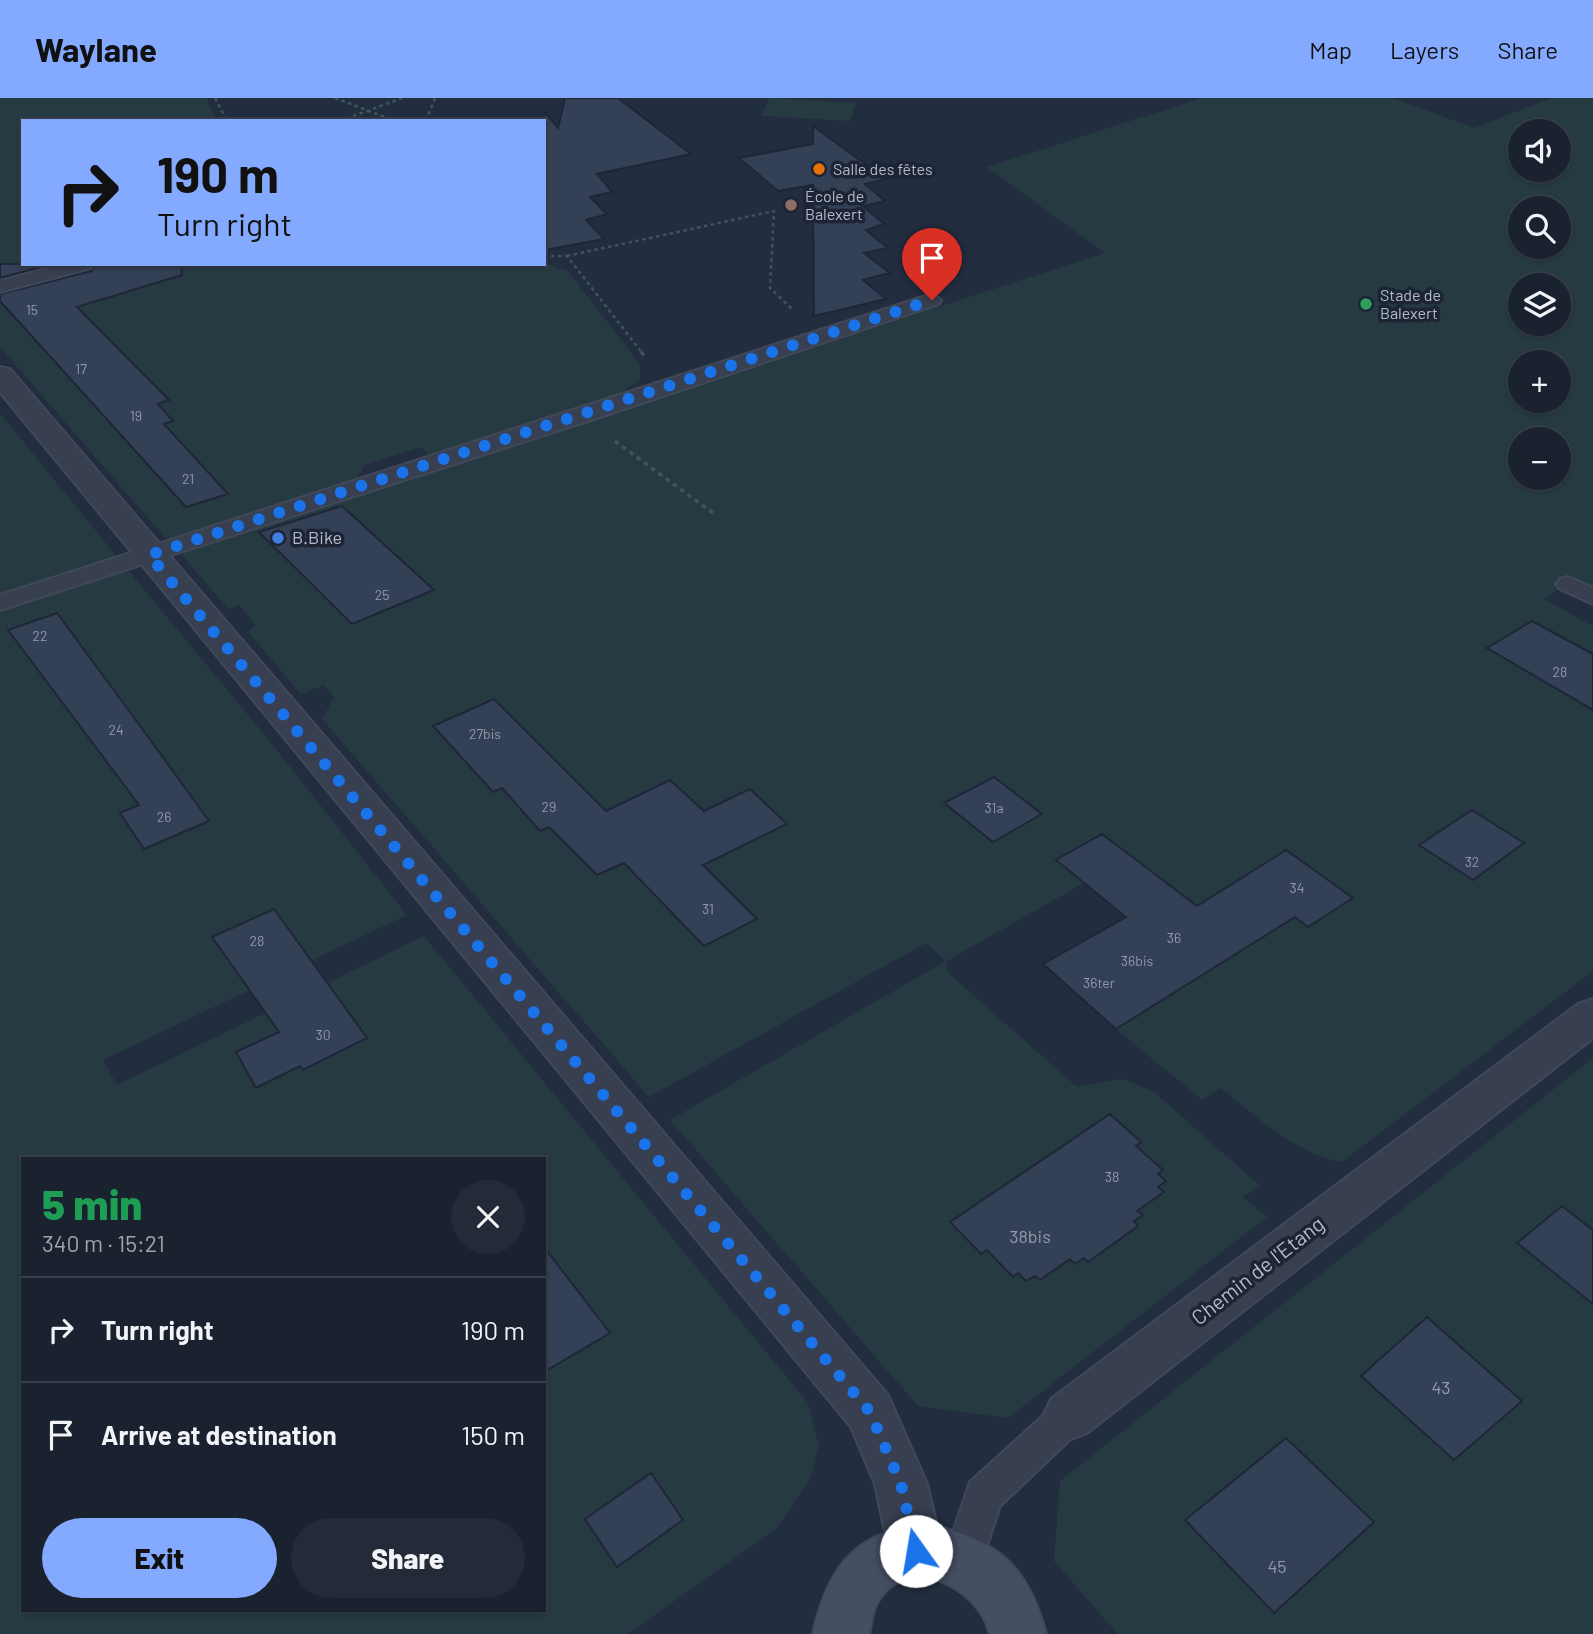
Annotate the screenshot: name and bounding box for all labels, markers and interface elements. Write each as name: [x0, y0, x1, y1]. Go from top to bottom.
text: Waylane: [35, 29, 157, 69]
text: Map: [1309, 35, 1352, 64]
text: Layers: [1390, 35, 1459, 64]
text: Share: [1497, 35, 1558, 64]
map controls: [1508, 119, 1571, 490]
button: sound: [1508, 119, 1571, 182]
text: 190 m: [157, 144, 279, 203]
icon: right: [42, 147, 133, 238]
place label: Salle des fêtes: [833, 159, 933, 178]
marker: Salle des fêtes: [811, 161, 827, 177]
place label: École de Balexert: [805, 186, 864, 223]
button: search: [1508, 196, 1571, 259]
marker: École de Balexert: [783, 197, 799, 213]
text: Turn right: [157, 204, 292, 242]
pin: [902, 228, 962, 300]
icon: arrive: [913, 239, 951, 277]
button: layers: [1508, 273, 1571, 336]
place label: Stade de Balexert: [1380, 285, 1441, 322]
marker: Stade de Balexert: [1358, 296, 1374, 312]
house number: 15: [26, 301, 38, 318]
button: +: [1508, 350, 1571, 413]
house number: 17: [75, 360, 87, 377]
house number: 19: [130, 407, 142, 424]
button: −: [1508, 427, 1571, 490]
house number: 21: [182, 470, 194, 487]
place label: B.Bike: [292, 526, 342, 548]
marker: B.Bike: [270, 530, 286, 546]
house number: 25: [375, 586, 389, 603]
house number: 22: [32, 627, 48, 644]
house number: 28: [1553, 663, 1567, 680]
house number: 24: [108, 721, 124, 738]
house number: 27bis: [469, 725, 501, 742]
house number: 29: [542, 798, 556, 815]
house number: 31a: [984, 799, 1004, 816]
house number: 26: [157, 808, 171, 825]
house number: 32: [1465, 853, 1479, 870]
house number: 34: [1290, 879, 1304, 896]
house number: 31: [702, 900, 714, 917]
house number: 36: [1167, 929, 1181, 946]
house number: 28: [250, 932, 264, 949]
house number: 36bis: [1121, 952, 1153, 969]
house number: 36ter: [1083, 974, 1115, 991]
house number: 30: [315, 1026, 331, 1043]
house number: 38: [1105, 1168, 1119, 1185]
text: 5 min: [42, 1178, 142, 1228]
button: close: [451, 1180, 525, 1254]
street label: Chemin de l'Etang: [1186, 1210, 1328, 1329]
house number: 38bis: [1009, 1225, 1051, 1247]
text: 340 m · 15:21: [42, 1229, 165, 1257]
icon: right: [42, 1311, 80, 1349]
text: Turn right: [101, 1314, 214, 1345]
text: 190 m: [461, 1314, 525, 1345]
house number: 43: [1431, 1376, 1451, 1398]
icon: arrive: [42, 1416, 80, 1454]
text: Arrive at destination: [101, 1419, 337, 1450]
text: 150 m: [461, 1419, 525, 1450]
position arrow: [879, 1514, 953, 1588]
button: Exit: [42, 1518, 277, 1598]
button: Share: [291, 1518, 525, 1598]
house number: 45: [1267, 1555, 1287, 1577]

